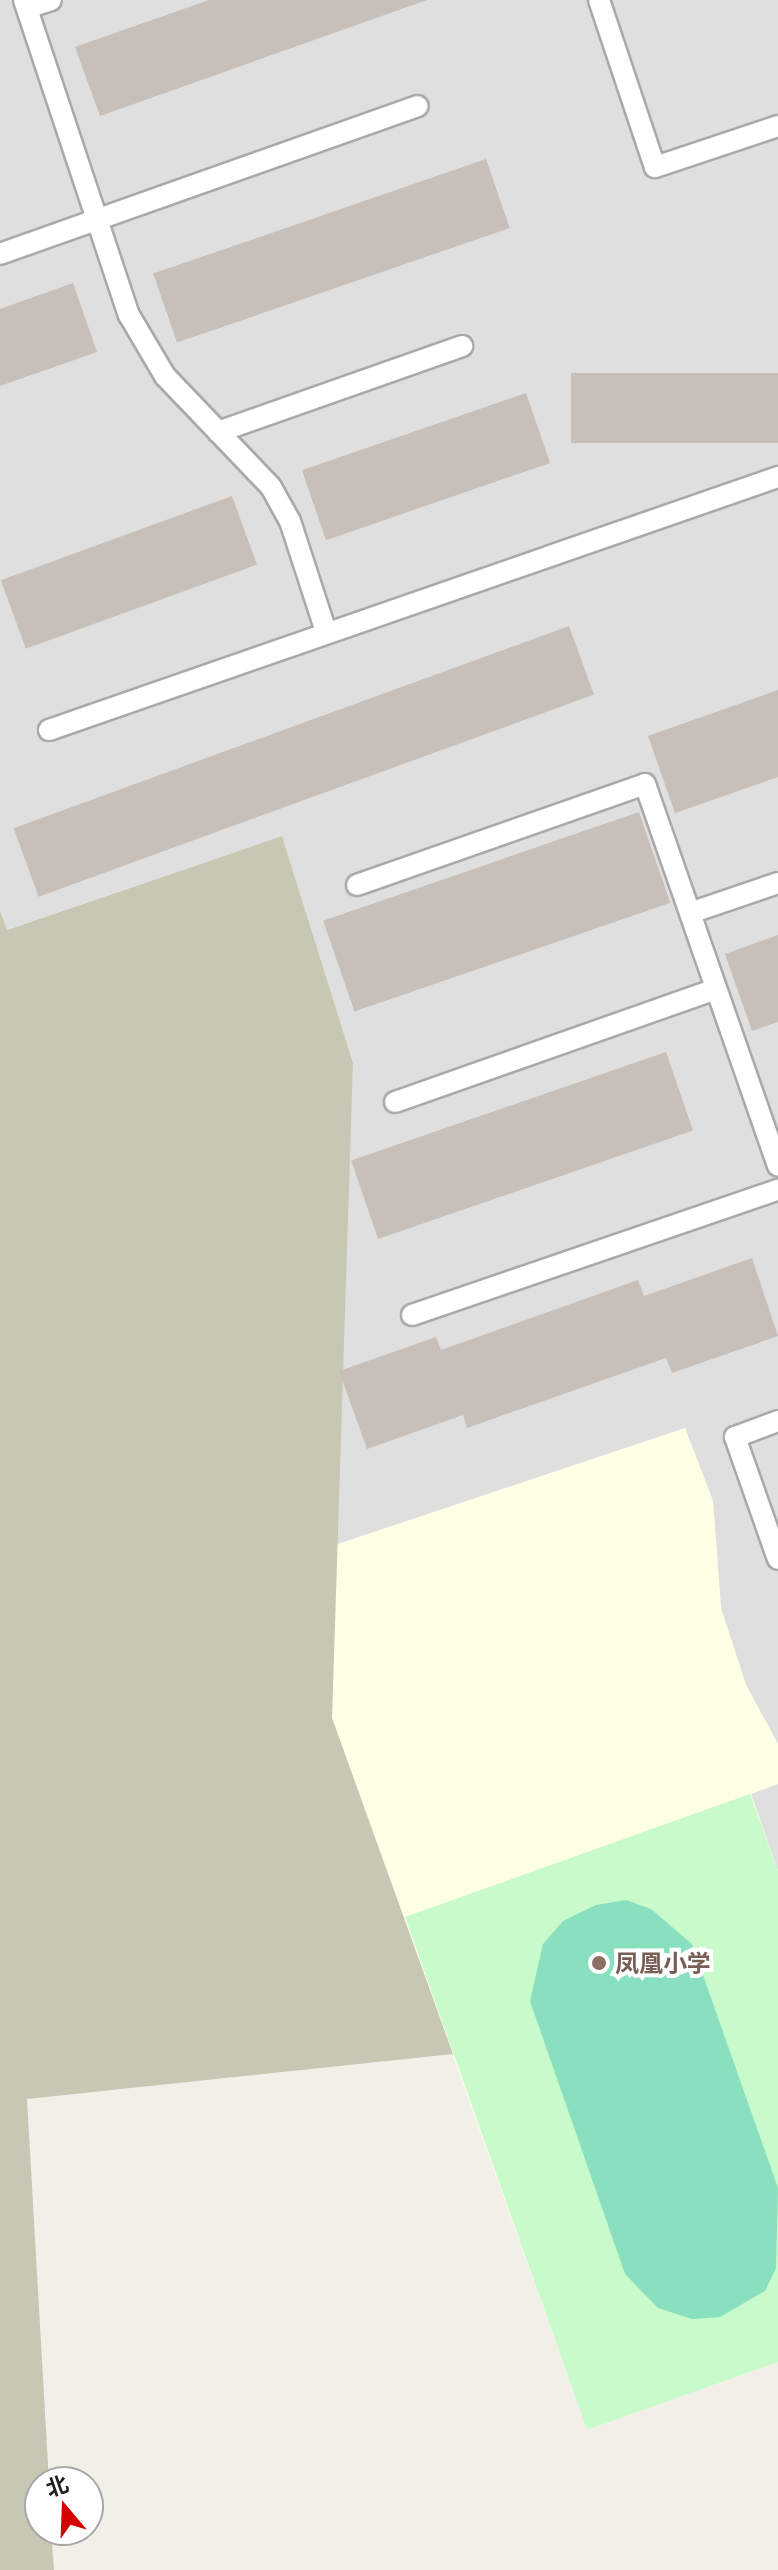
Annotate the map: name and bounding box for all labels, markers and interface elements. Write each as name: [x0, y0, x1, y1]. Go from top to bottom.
place label: 凤凰小学: [615, 1949, 711, 1977]
marker: 凤凰小学: [590, 1954, 608, 1972]
north arrow: [24, 2466, 104, 2546]
text: 北: [42, 2467, 72, 2503]

